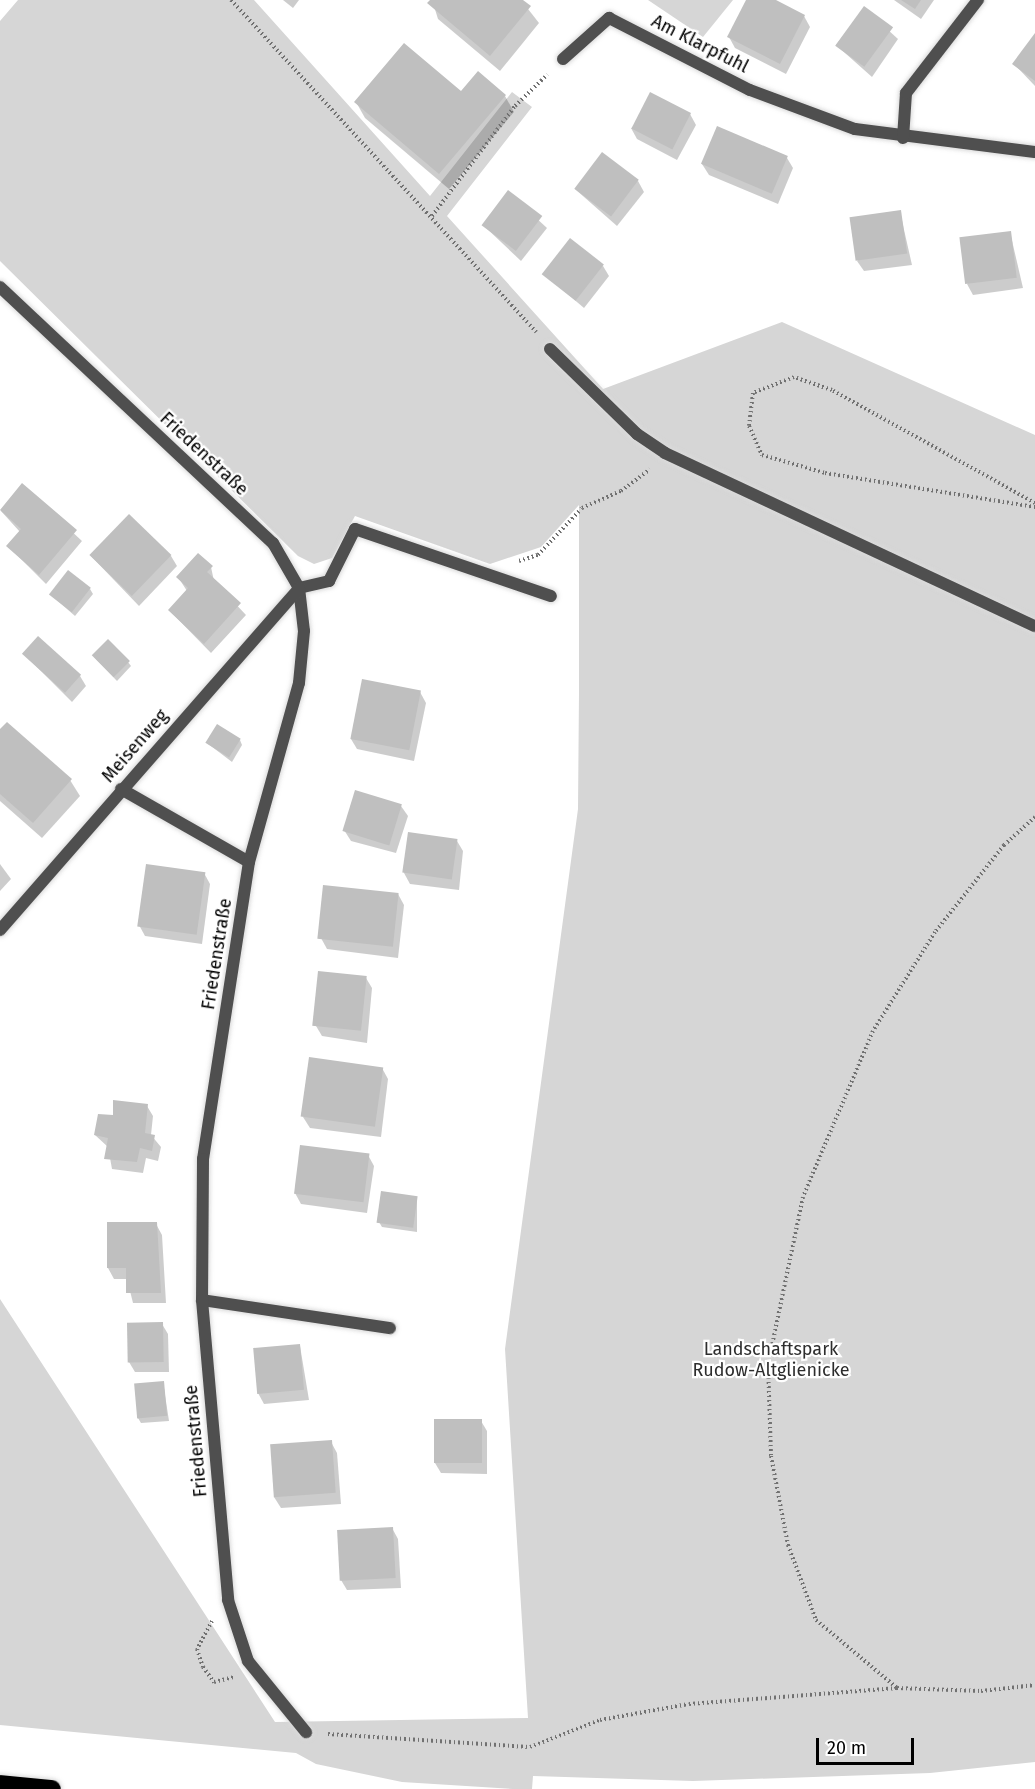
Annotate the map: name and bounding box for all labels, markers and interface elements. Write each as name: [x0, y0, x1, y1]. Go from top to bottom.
street label: Am Klarpfuhl: [648, 10, 752, 78]
street label: Friedenstraße: [155, 408, 253, 500]
street label: Meisenweg: [97, 705, 173, 787]
street label: Friedenstraße: [198, 897, 236, 1011]
park label: Landschaftspark Rudow-Altglienicke: [692, 1339, 850, 1382]
street label: Friedenstraße: [180, 1384, 212, 1498]
scale bar: [819, 1726, 916, 1764]
text: 20 m: [827, 1737, 866, 1759]

